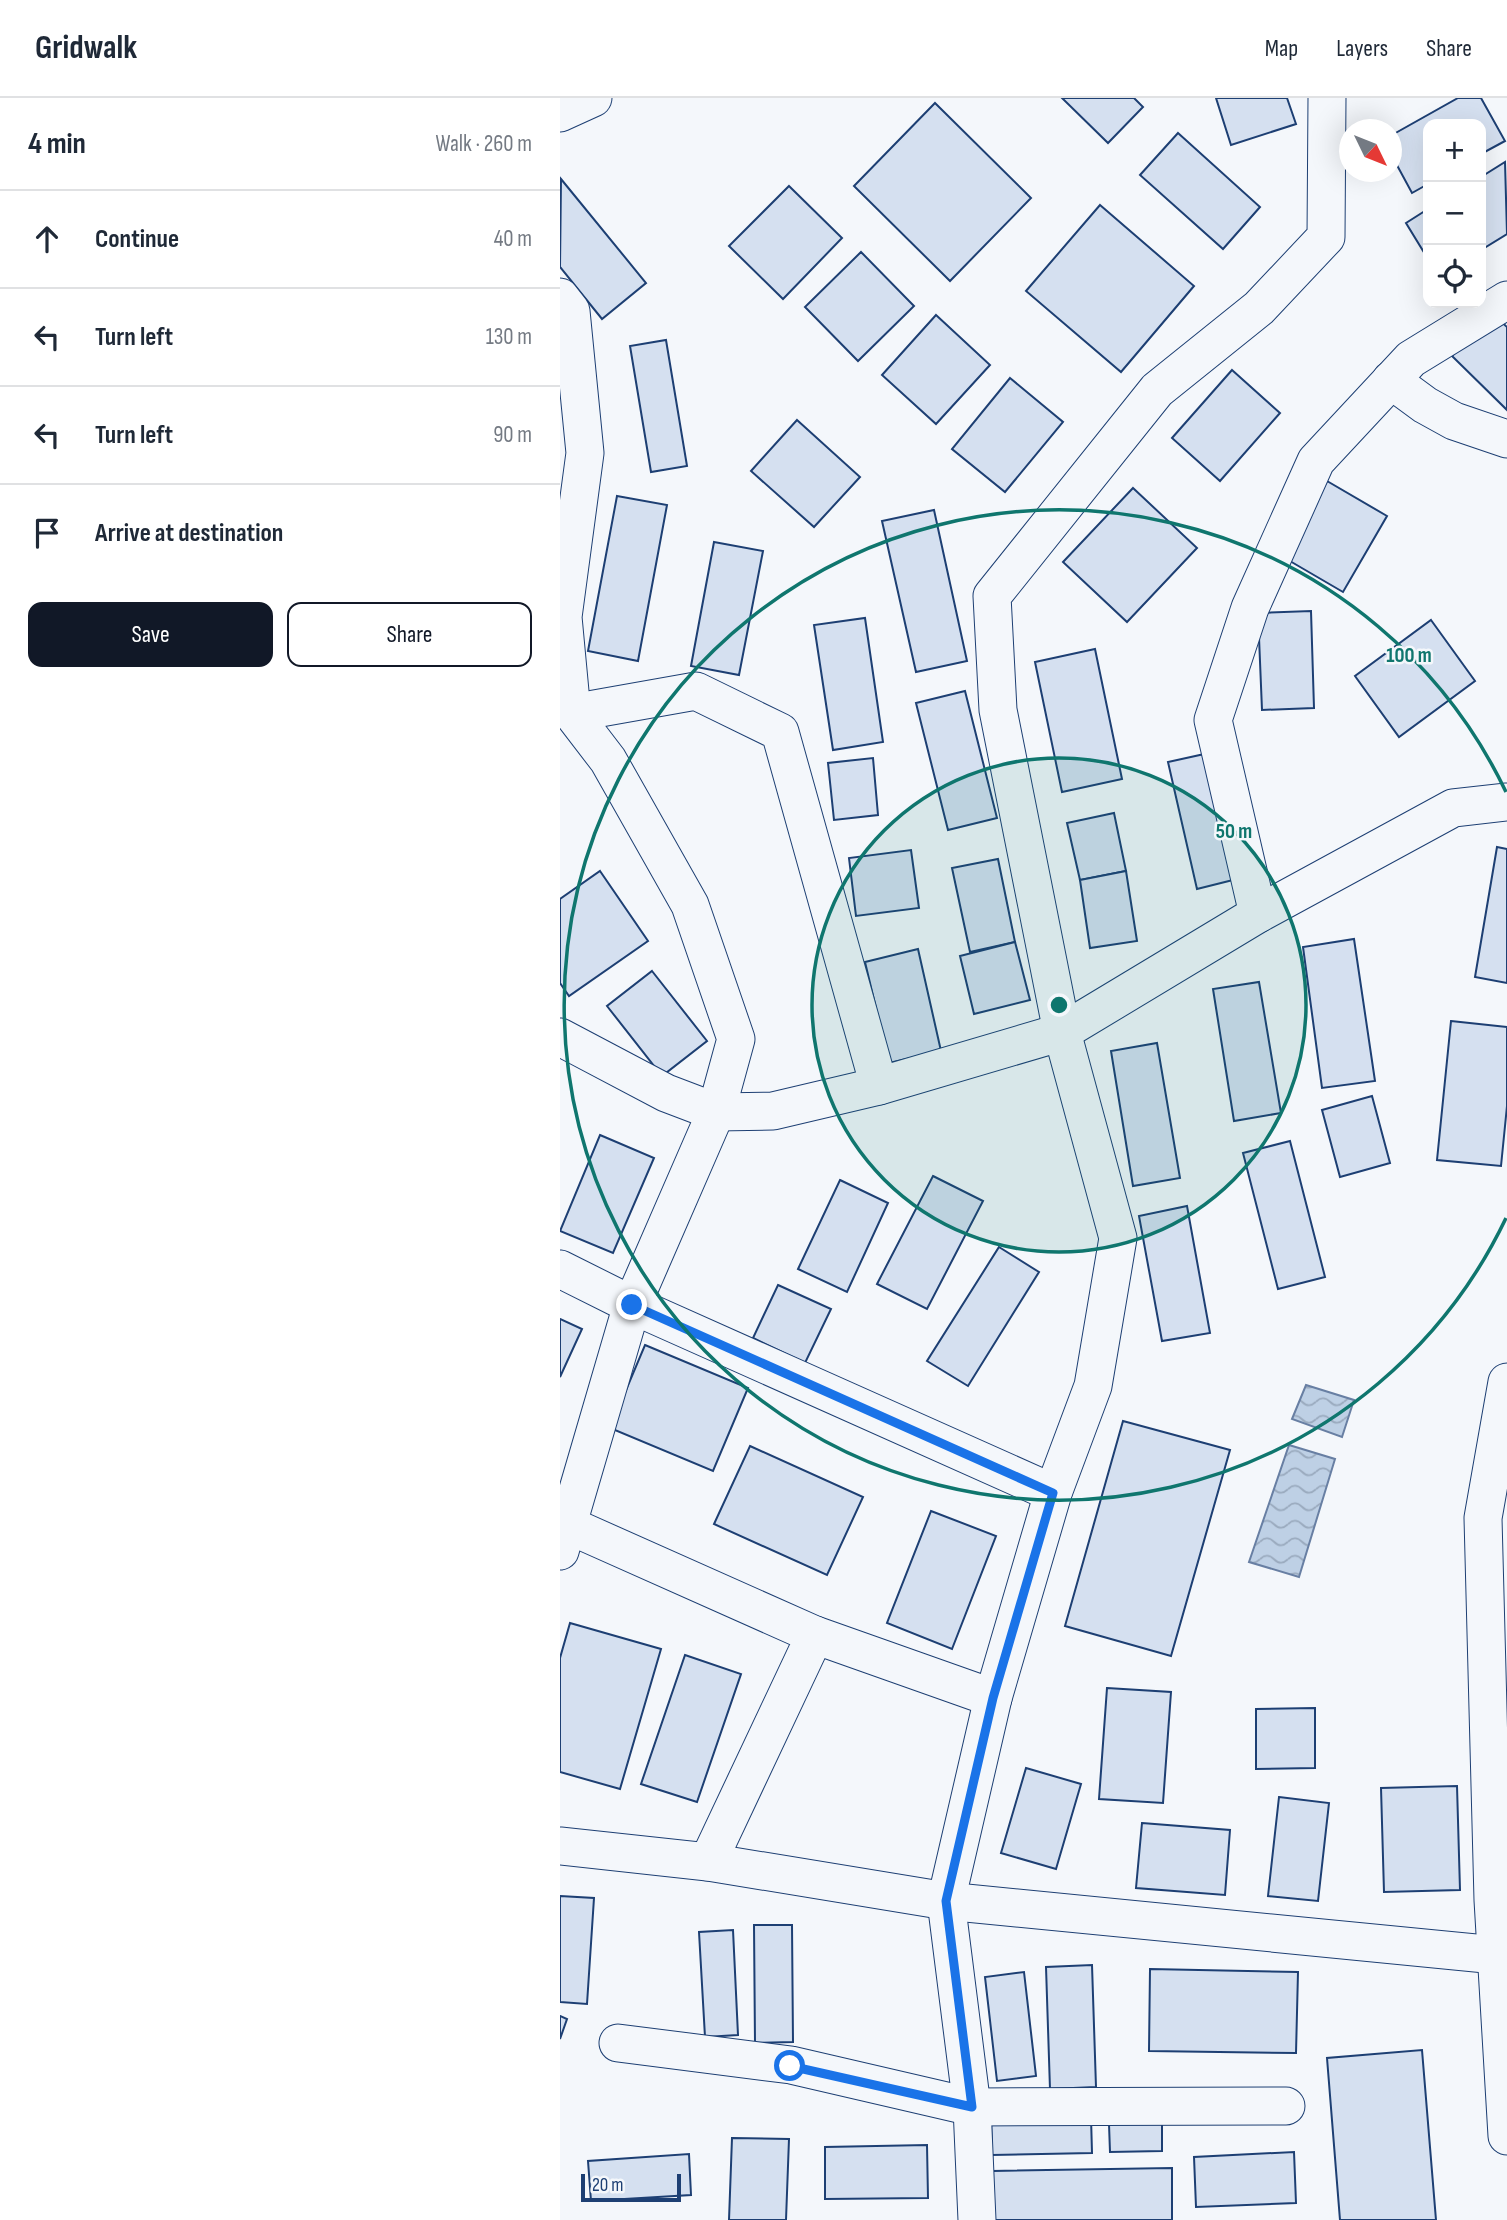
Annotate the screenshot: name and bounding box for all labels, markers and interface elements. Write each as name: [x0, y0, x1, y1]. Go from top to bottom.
text: Gridwalk: [35, 28, 137, 68]
text: Map: [1265, 34, 1298, 63]
text: Layers: [1336, 34, 1388, 63]
text: Share: [1426, 34, 1472, 63]
north arrow: [1339, 119, 1402, 182]
map controls: [1423, 119, 1486, 308]
button: +: [1423, 119, 1486, 182]
text: 4 min: [28, 126, 86, 162]
text: Walk · 260 m: [436, 130, 532, 158]
button: −: [1423, 182, 1486, 245]
icon: ahead: [28, 220, 66, 258]
text: Continue: [95, 224, 179, 255]
text: 40 m: [494, 225, 532, 253]
button: locate: [1423, 245, 1486, 308]
icon: left: [28, 318, 66, 356]
text: Turn left: [95, 322, 173, 353]
text: 130 m: [486, 323, 532, 351]
icon: left: [28, 416, 66, 454]
text: Turn left: [95, 420, 173, 451]
text: 90 m: [493, 421, 532, 449]
icon: arrive: [28, 514, 66, 552]
text: Arrive at destination: [95, 518, 283, 549]
button: Save: [28, 602, 273, 667]
button: Share: [287, 602, 532, 667]
text: 100 m: [1386, 643, 1432, 668]
text: 50 m: [1216, 819, 1252, 844]
centre of rings: [1047, 993, 1071, 1017]
route end: [616, 1289, 647, 1320]
route start: [774, 2050, 805, 2081]
scale bar: [581, 2171, 681, 2203]
text: 20 m: [592, 2174, 624, 2197]

